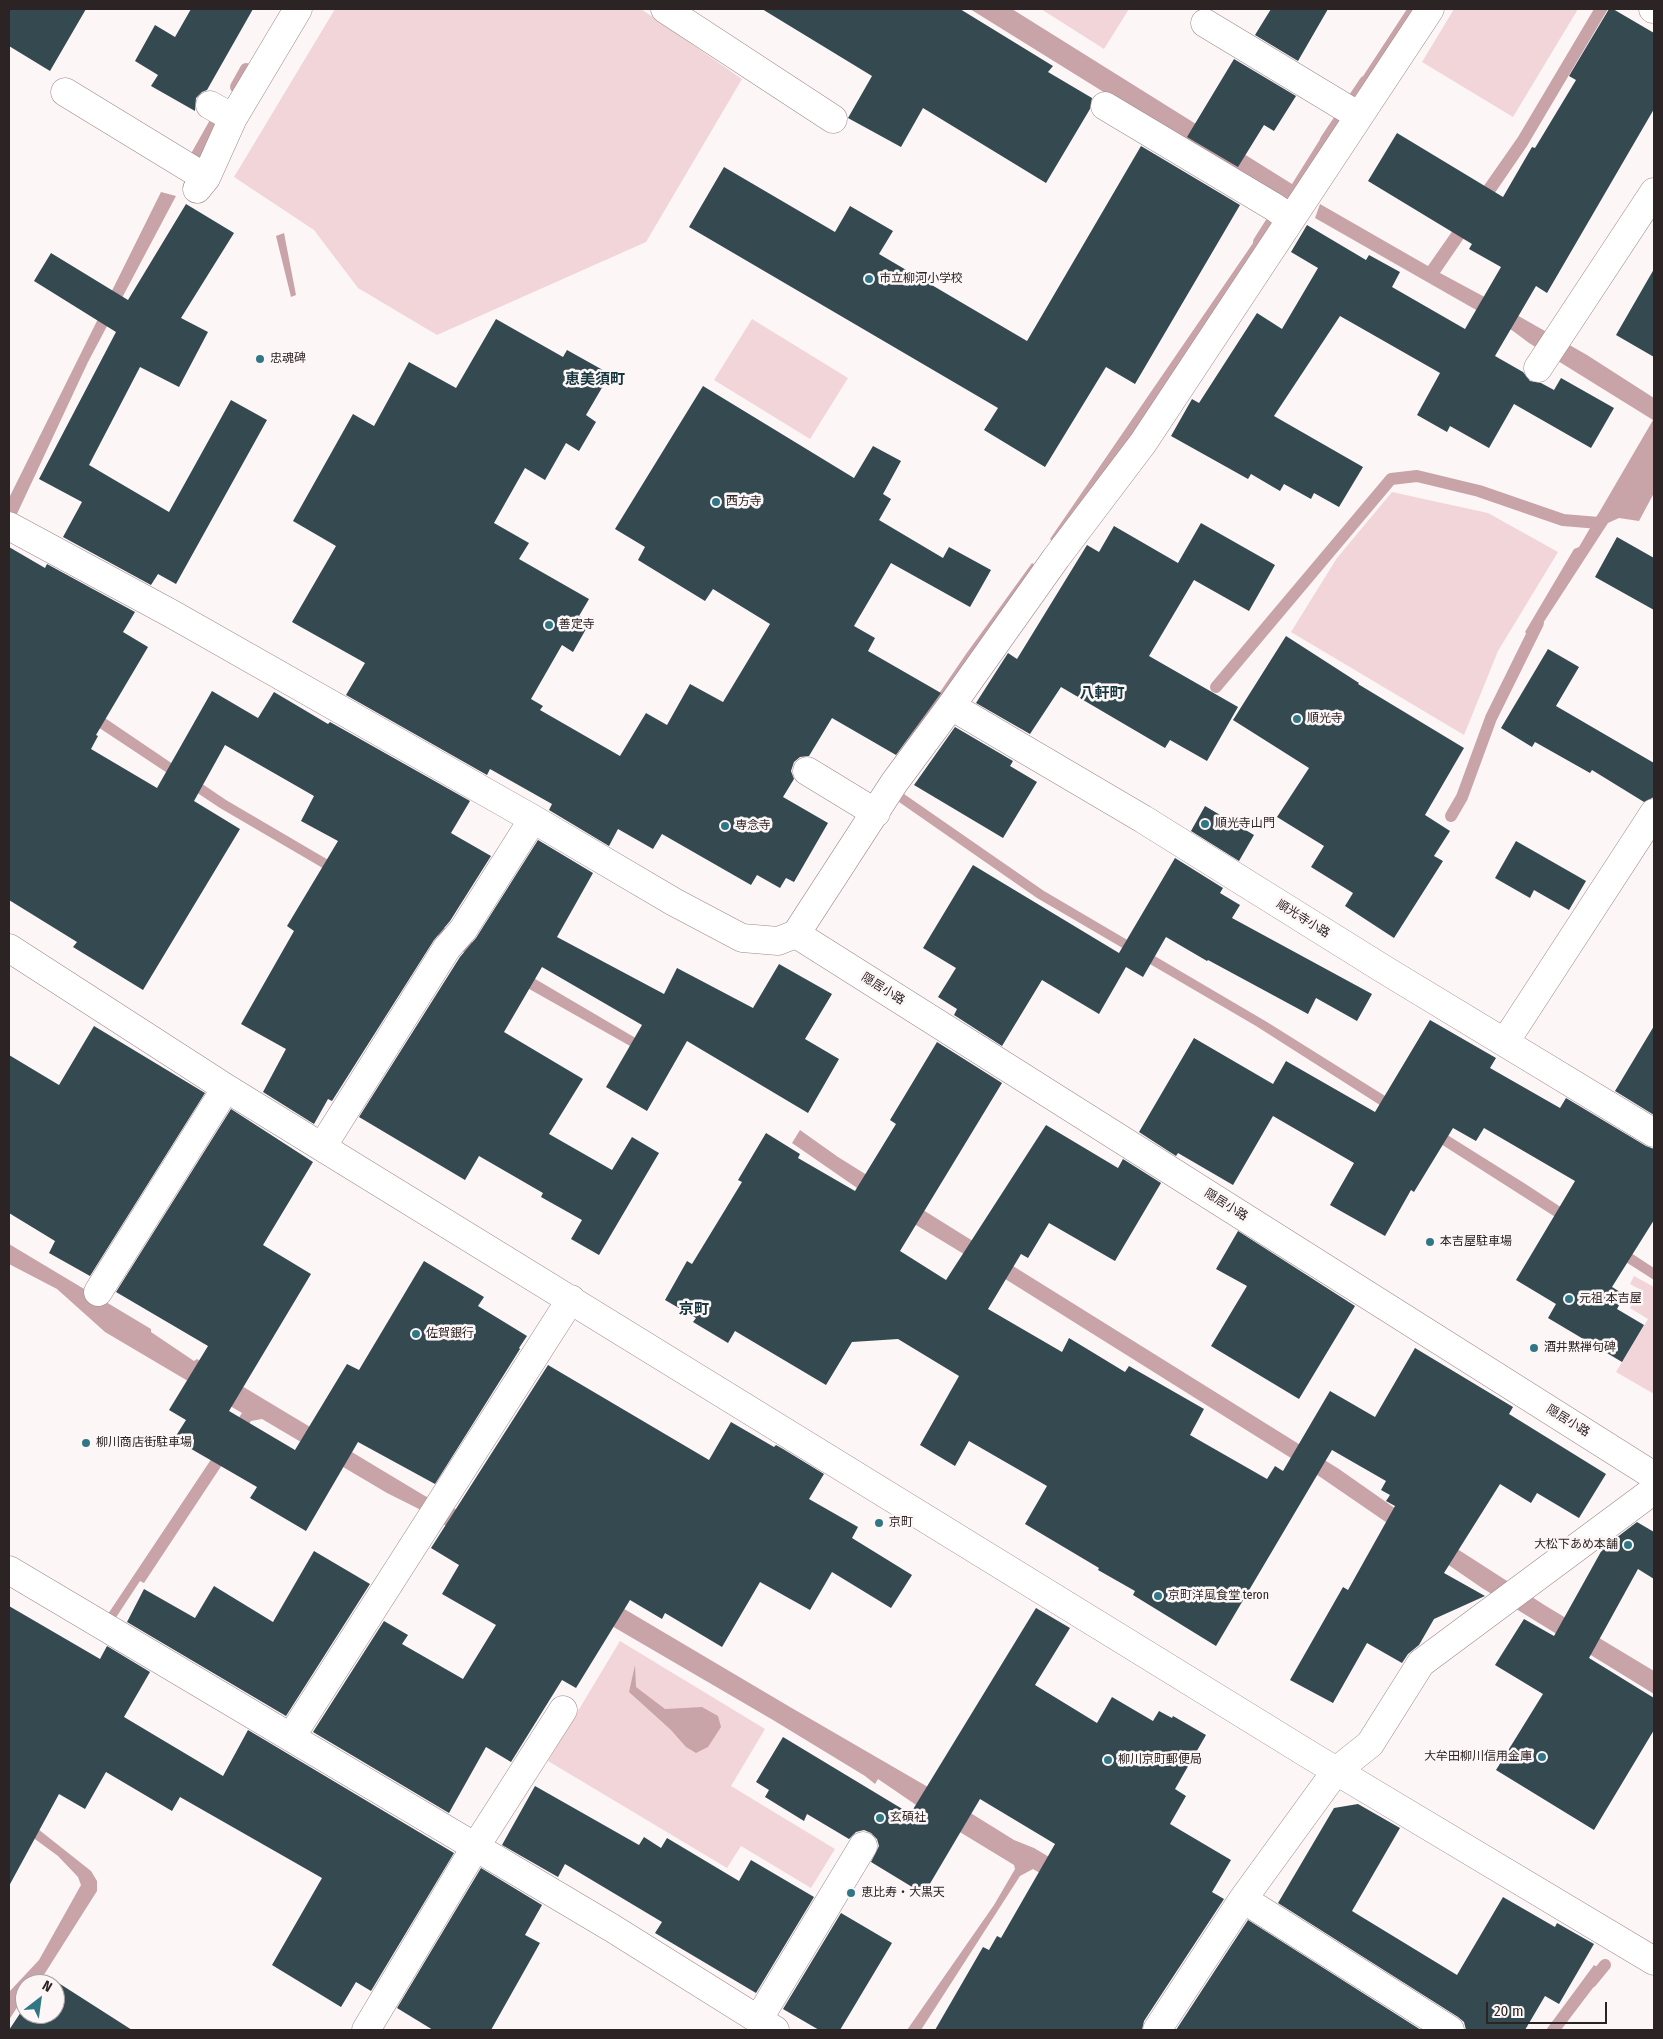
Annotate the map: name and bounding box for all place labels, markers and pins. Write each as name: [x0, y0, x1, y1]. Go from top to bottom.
place label: 市立柳河小学校: [879, 272, 963, 286]
marker: 市立柳河小学校: [863, 273, 875, 285]
place label: 忠魂碑: [270, 352, 306, 366]
marker: 忠魂碑: [254, 353, 266, 365]
place label: 西方寺: [726, 495, 762, 509]
marker: 西方寺: [710, 496, 722, 508]
place label: 善定寺: [559, 618, 595, 632]
marker: 善定寺: [543, 619, 555, 631]
place label: 順光寺: [1307, 712, 1343, 726]
marker: 順光寺: [1291, 713, 1303, 725]
place label: 順光寺山門: [1215, 817, 1275, 831]
marker: 順光寺山門: [1199, 818, 1211, 830]
place label: 専念寺: [735, 819, 771, 833]
marker: 専念寺: [719, 820, 731, 832]
place label: 本吉屋駐車場: [1440, 1235, 1512, 1249]
marker: 本吉屋駐車場: [1424, 1236, 1436, 1248]
place label: 元祖 本吉屋: [1579, 1292, 1642, 1306]
marker: 元祖 本吉屋: [1563, 1293, 1575, 1305]
place label: 佐賀銀行: [426, 1327, 474, 1341]
marker: 佐賀銀行: [410, 1328, 422, 1340]
place label: 酒井黙禅句碑: [1544, 1341, 1616, 1355]
marker: 酒井黙禅句碑: [1528, 1342, 1540, 1354]
place label: 柳川商店街駐車場: [96, 1436, 192, 1450]
marker: 柳川商店街駐車場: [80, 1437, 92, 1449]
place label: 京町: [889, 1516, 913, 1530]
marker: 京町: [873, 1517, 885, 1529]
place label: 大松下あめ本舗: [1534, 1538, 1618, 1552]
marker: 大松下あめ本舗: [1622, 1539, 1634, 1551]
place label: 京町洋風食堂 teron: [1168, 1589, 1269, 1603]
marker: 京町洋風食堂 teron: [1152, 1590, 1164, 1602]
place label: 大牟田柳川信用金庫: [1424, 1750, 1532, 1764]
marker: 大牟田柳川信用金庫: [1536, 1751, 1548, 1763]
place label: 柳川京町郵便局: [1118, 1753, 1202, 1767]
marker: 柳川京町郵便局: [1102, 1754, 1114, 1766]
place label: 玄碩社: [890, 1811, 926, 1825]
marker: 玄碩社: [874, 1812, 886, 1824]
place label: 恵比寿・大黒天: [861, 1886, 945, 1900]
marker: 恵比寿・大黒天: [845, 1887, 857, 1899]

